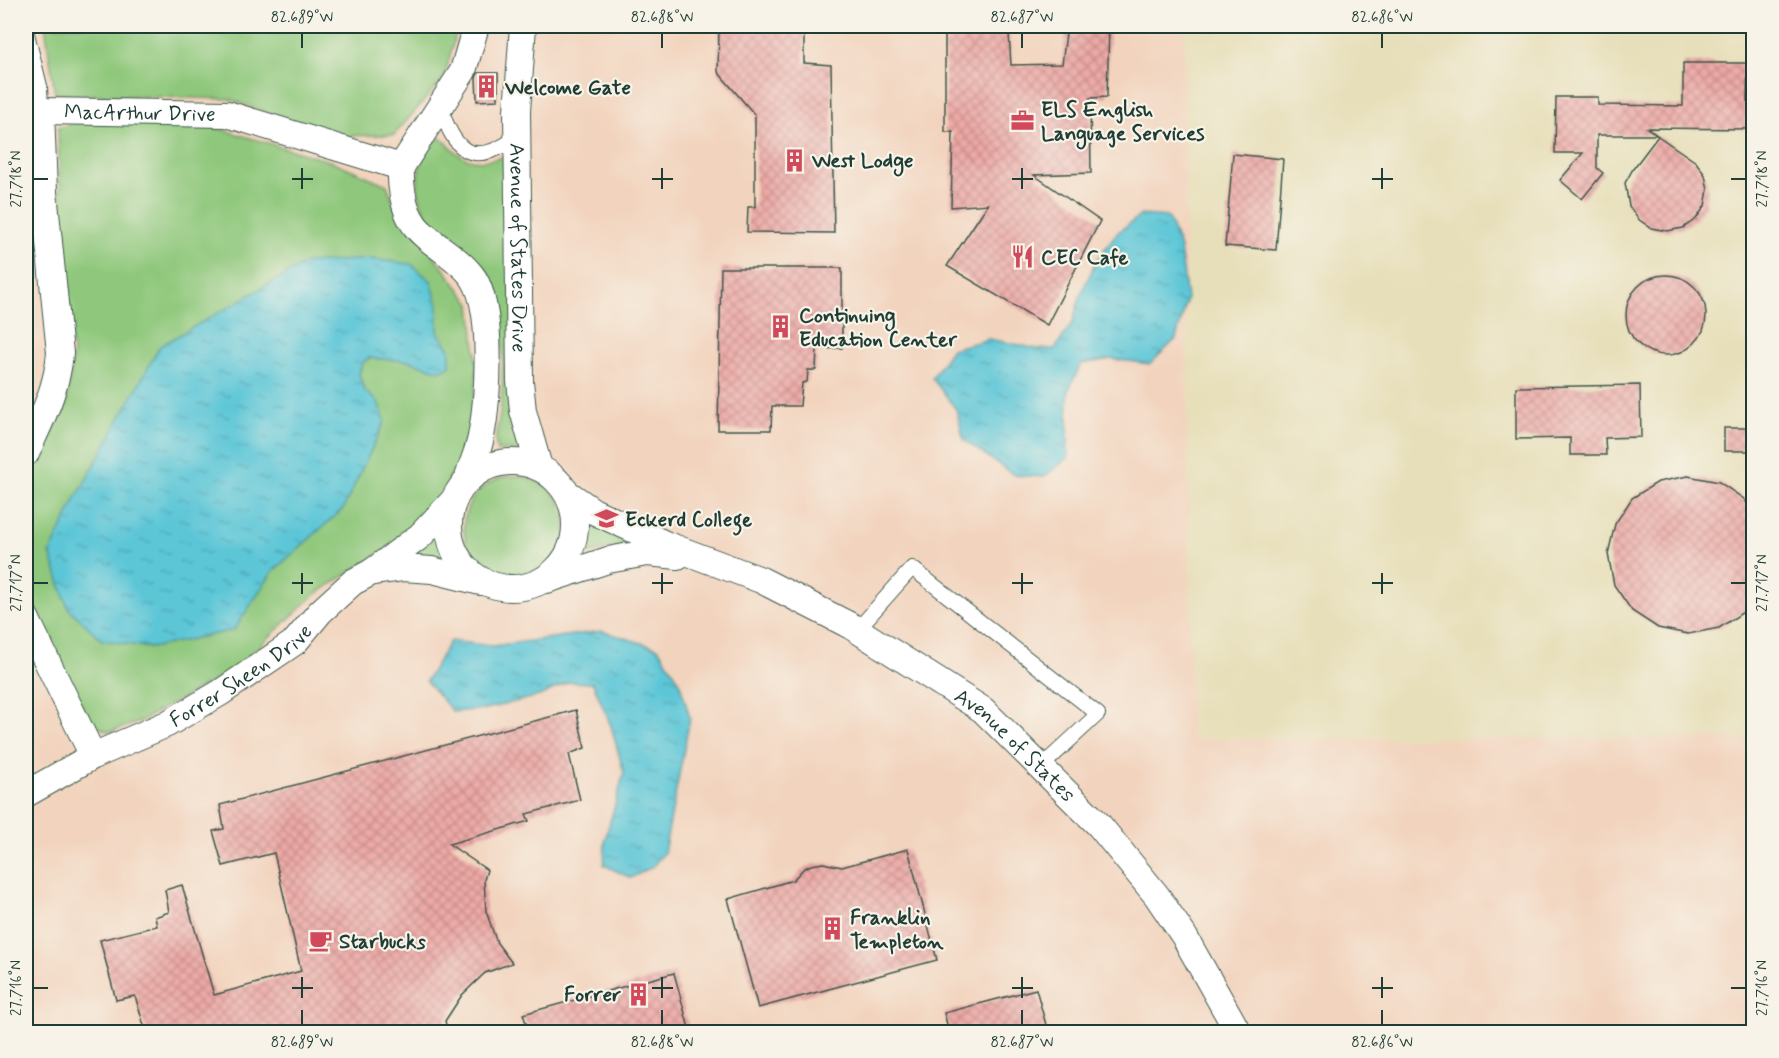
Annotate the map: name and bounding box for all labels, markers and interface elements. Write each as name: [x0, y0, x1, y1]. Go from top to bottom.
text: 82.689°W: [271, 8, 333, 28]
text: 82.688°W: [631, 8, 693, 28]
text: 82.687°W: [991, 8, 1053, 28]
text: 82.686°W: [1351, 8, 1413, 28]
building icon: Welcome Gate: [474, 74, 500, 100]
place label: Welcome Gate: [504, 74, 631, 102]
place label: ELS English Language Services: [1041, 96, 1205, 150]
street label: MacArthur Drive: [64, 98, 216, 129]
office icon: ELS English Language Services: [1010, 108, 1036, 134]
street label: Avenue of States Drive: [502, 143, 533, 353]
building icon: West Lodge: [781, 147, 807, 173]
place label: West Lodge: [811, 147, 914, 177]
text: 27.718°N: [7, 150, 27, 208]
text: 27.718°N: [1753, 150, 1773, 208]
restaurant icon: CEC Cafe: [1010, 244, 1036, 270]
place label: CEC Cafe: [1041, 244, 1129, 272]
place label: Continuing Education Center: [799, 302, 958, 354]
building icon: Continuing Education Center: [768, 314, 794, 340]
school or university icon: Eckerd College: [594, 506, 620, 532]
place label: Eckerd College: [625, 506, 752, 536]
text: 27.717°N: [7, 554, 27, 612]
text: 27.717°N: [1753, 554, 1773, 612]
street label: Forrer Sheen Drive: [165, 619, 319, 734]
street label: Avenue of States: [949, 682, 1081, 809]
place label: Franklin Templeton: [850, 904, 944, 956]
building icon: Franklin Templeton: [819, 916, 845, 942]
cafe icon: Starbucks: [308, 928, 334, 954]
place label: Starbucks: [339, 928, 426, 956]
text: 27.716°N: [7, 960, 27, 1016]
text: 27.716°N: [1753, 960, 1773, 1016]
place label: Forrer: [564, 981, 621, 1009]
building icon: Forrer: [626, 981, 652, 1007]
text: 82.689°W: [271, 1033, 333, 1053]
text: 82.688°W: [631, 1033, 693, 1053]
text: 82.687°W: [991, 1033, 1053, 1053]
text: 82.686°W: [1351, 1033, 1413, 1053]

